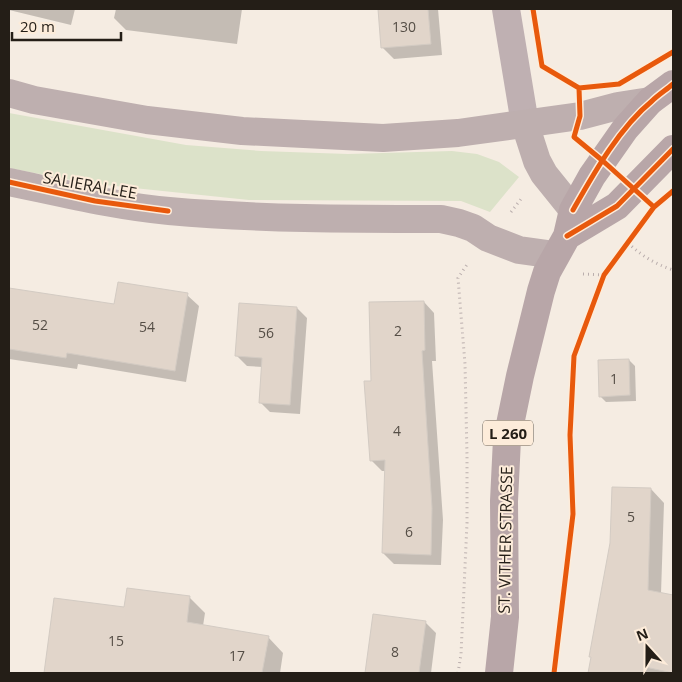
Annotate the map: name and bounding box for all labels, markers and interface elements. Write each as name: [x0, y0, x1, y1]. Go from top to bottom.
scale bar: [12, 10, 121, 42]
text: 20 m: [20, 16, 55, 36]
house number: 130: [392, 17, 416, 36]
street label: SALIERALLEE: [41, 166, 139, 204]
house number: 52: [32, 315, 48, 334]
house number: 54: [139, 317, 155, 336]
house number: 2: [394, 321, 402, 340]
house number: 56: [258, 323, 274, 342]
house number: 1: [610, 369, 618, 388]
road number: L 260: [483, 420, 533, 446]
house number: 4: [393, 421, 401, 440]
street label: ST. VITHER STRASSE: [493, 466, 517, 614]
house number: 5: [627, 507, 635, 526]
house number: 6: [405, 522, 413, 541]
north arrow: [622, 622, 672, 672]
text: N: [633, 623, 651, 645]
house number: 15: [108, 631, 124, 650]
house number: 8: [391, 642, 399, 661]
house number: 17: [229, 646, 245, 665]

